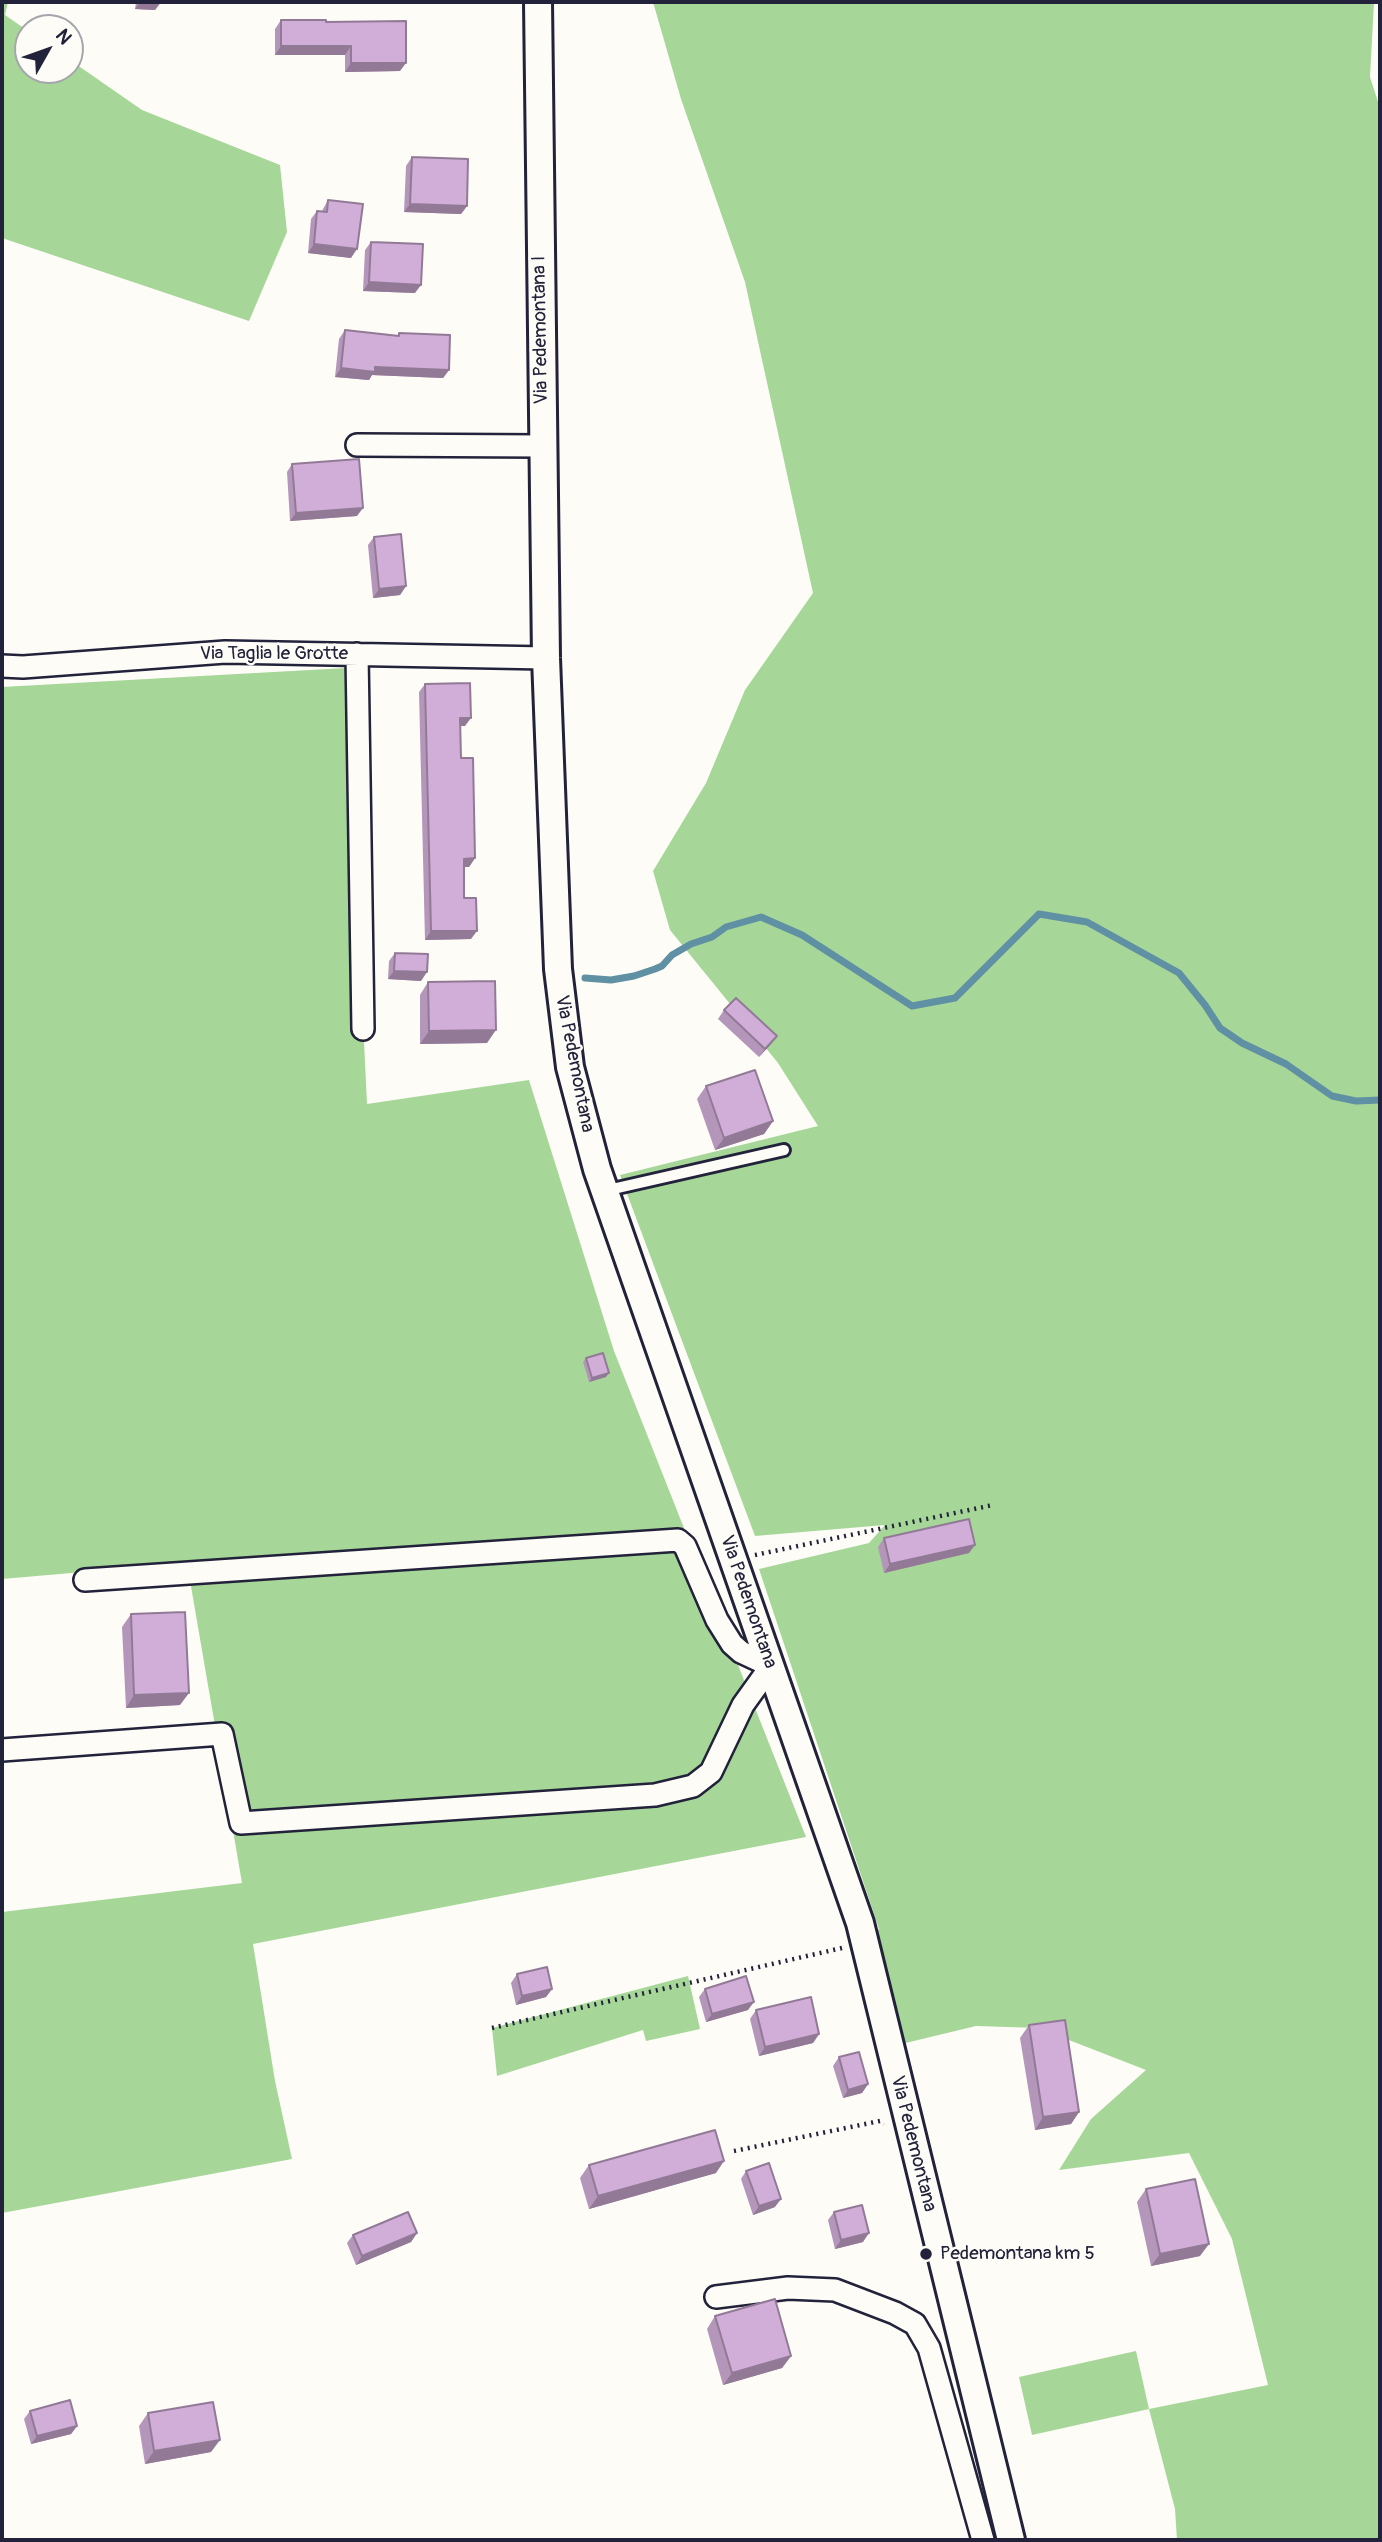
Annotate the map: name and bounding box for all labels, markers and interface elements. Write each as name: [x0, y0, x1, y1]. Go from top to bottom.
north arrow: [14, 14, 84, 84]
text: N: [50, 24, 77, 49]
street label: Via Pedemontana I: [528, 255, 554, 405]
street label: Via Taglia le Grotte: [200, 643, 348, 665]
street label: Via Pedemontana: [550, 993, 598, 1135]
street label: Via Pedemontana: [715, 1532, 781, 1672]
street label: Via Pedemontana: [885, 2074, 941, 2214]
place label: Pedemontana km 5: [940, 2243, 1095, 2265]
marker: Pedemontana km 5: [918, 2246, 934, 2262]

